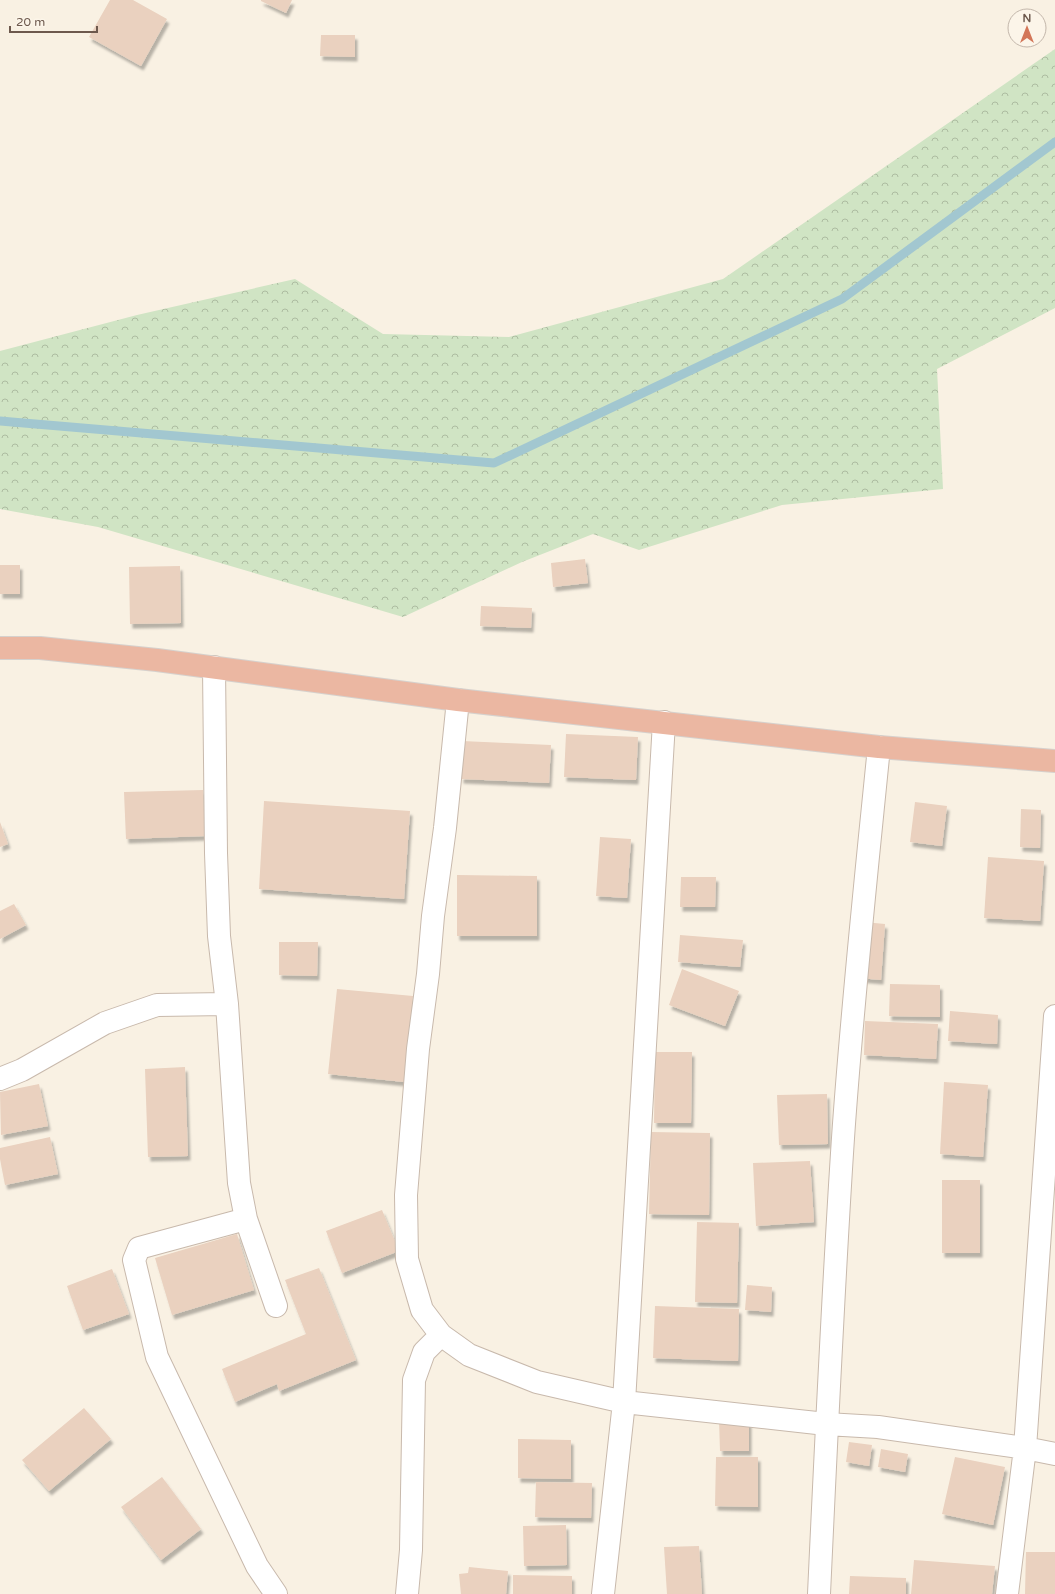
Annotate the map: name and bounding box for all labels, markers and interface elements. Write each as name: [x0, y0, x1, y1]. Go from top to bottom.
scale bar: [10, 8, 97, 34]
north arrow: [1007, 8, 1047, 48]
text: N: [1023, 12, 1031, 25]
text: 20 m: [16, 15, 45, 29]

